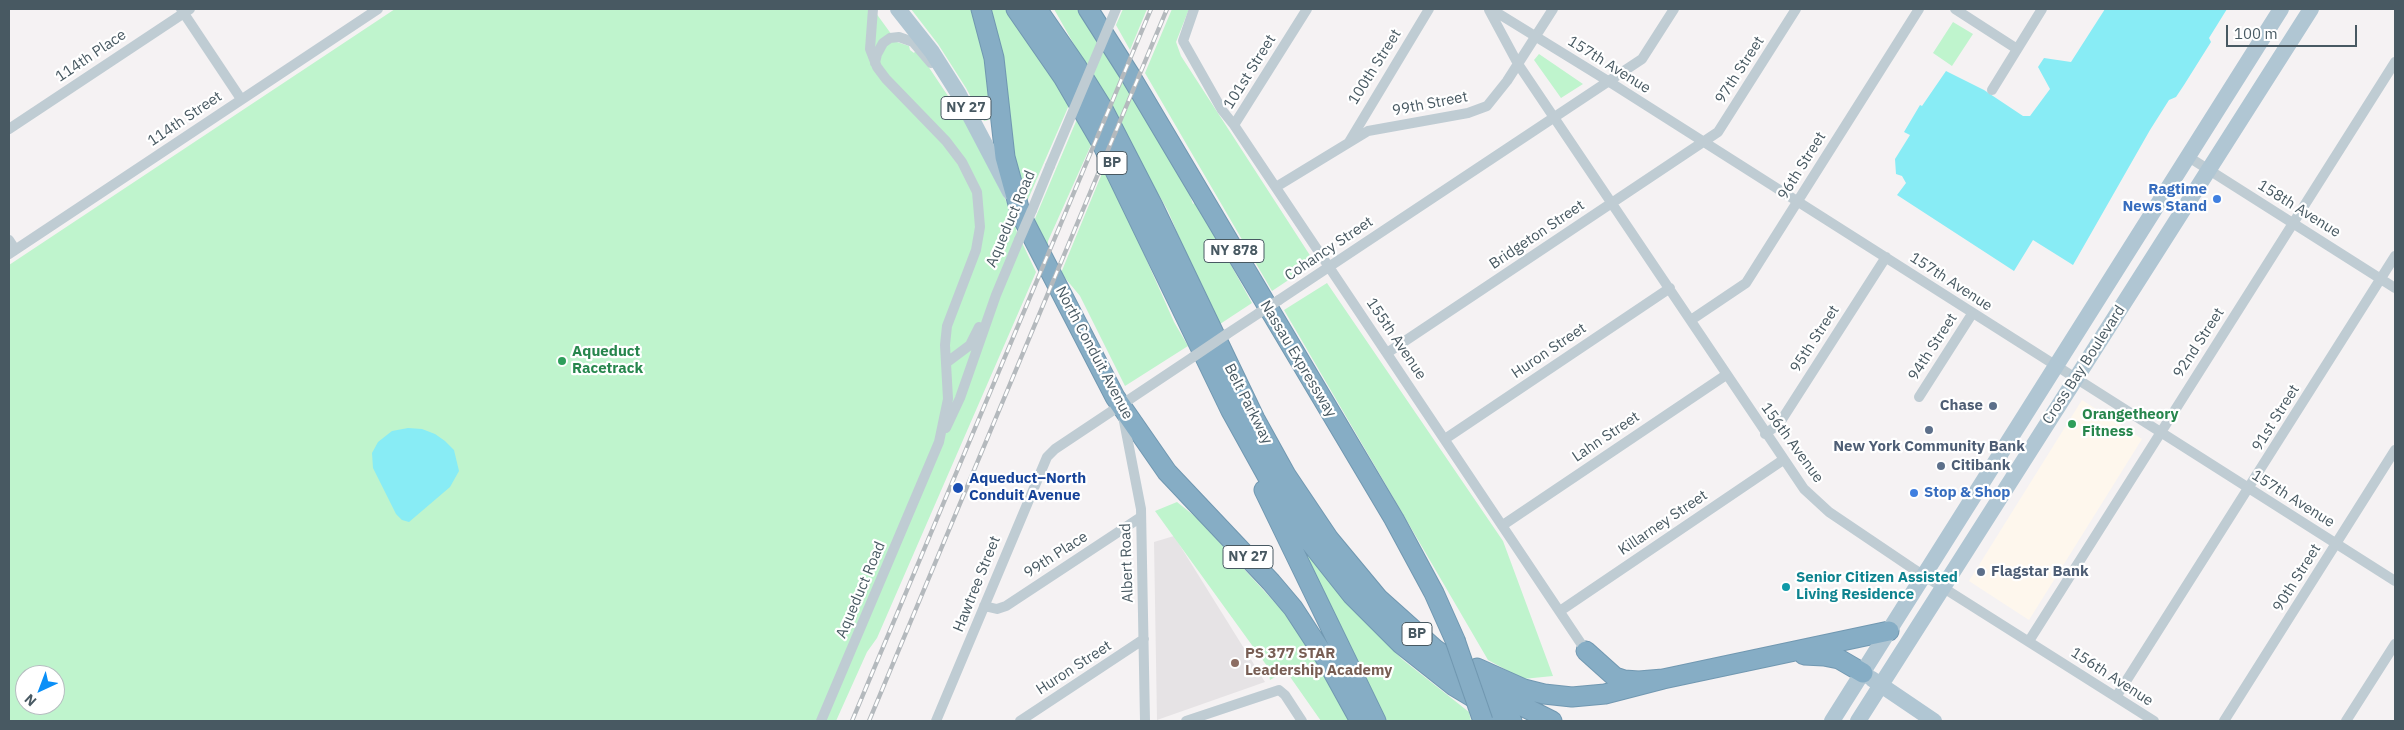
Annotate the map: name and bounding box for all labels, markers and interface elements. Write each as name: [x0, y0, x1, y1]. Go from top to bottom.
scale bar: [2229, 15, 2360, 47]
text: 100 m: [2234, 24, 2278, 43]
street label: 114th Place: [52, 26, 130, 86]
street label: 100th Street: [1345, 26, 1405, 108]
street label: 101st Street: [1220, 32, 1280, 112]
street label: 157th Avenue: [1564, 32, 1654, 98]
street label: 97th Street: [1712, 33, 1768, 107]
street label: 114th Street: [145, 88, 225, 150]
street label: 99th Street: [1391, 88, 1469, 120]
road number: NY 27: [941, 96, 991, 120]
street label: 96th Street: [1774, 129, 1830, 203]
road number: BP: [1097, 152, 1127, 174]
street label: Aqueduct Road: [983, 168, 1039, 270]
street label: 158th Avenue: [2254, 176, 2344, 242]
place label: Ragtime News Stand: [2123, 181, 2207, 216]
marker: Ragtime News Stand: [2211, 193, 2223, 205]
street label: Bridgeton Street: [1486, 197, 1588, 273]
street label: Cohancy Street: [1281, 213, 1377, 285]
road number: NY 878: [1204, 240, 1264, 262]
street label: 157th Avenue: [1907, 249, 1995, 315]
street label: North Conduit Avenue: [1051, 283, 1137, 423]
street label: 155th Avenue: [1362, 295, 1430, 383]
street label: Nassau Expressway: [1256, 297, 1340, 421]
street label: 95th Street: [1787, 302, 1843, 376]
street label: Cross Bay Boulevard: [2039, 302, 2129, 428]
street label: 92nd Street: [2170, 305, 2228, 381]
street label: 94th Street: [1905, 310, 1961, 384]
street label: Huron Street: [1508, 319, 1590, 383]
place label: Aqueduct Racetrack: [572, 343, 643, 378]
marker: Aqueduct Racetrack: [556, 355, 568, 367]
street label: Belt Parkway: [1220, 361, 1276, 447]
street label: 91st Street: [2248, 381, 2304, 455]
place label: Chase: [1940, 397, 1983, 415]
street label: 156th Avenue: [1757, 400, 1827, 486]
marker: Chase: [1987, 400, 1999, 412]
place label: Orangetheory Fitness: [2082, 406, 2178, 441]
street label: Lahn Street: [1569, 408, 1643, 466]
marker: Orangetheory Fitness: [2066, 418, 2078, 430]
marker: New York Community Bank: [1923, 424, 1935, 436]
place label: New York Community Bank: [1833, 438, 2025, 456]
place label: Citibank: [1951, 457, 2010, 475]
marker: Citibank: [1935, 460, 1947, 472]
street label: 157th Avenue: [2248, 466, 2338, 532]
place label: Aqueduct–North Conduit Avenue: [969, 470, 1086, 505]
marker: Aqueduct–North Conduit Avenue: [951, 481, 965, 495]
place label: Stop & Shop: [1924, 484, 2010, 502]
street label: Killarney Street: [1615, 487, 1711, 559]
marker: Stop & Shop: [1908, 487, 1920, 499]
street label: Albert Road: [1117, 523, 1137, 603]
street label: 99th Place: [1021, 528, 1091, 582]
street label: Hawtree Street: [950, 533, 1004, 635]
street label: Aqueduct Road: [833, 539, 889, 641]
street label: 90th Street: [2269, 541, 2325, 615]
road number: NY 27: [1223, 546, 1273, 568]
place label: Flagstar Bank: [1991, 563, 2089, 581]
marker: Flagstar Bank: [1975, 566, 1987, 578]
place label: Senior Citizen Assisted Living Residence: [1796, 569, 1958, 604]
marker: Senior Citizen Assisted Living Residence: [1780, 581, 1792, 593]
road number: BP: [1402, 622, 1432, 646]
street label: Huron Street: [1033, 637, 1115, 699]
street label: 156th Avenue: [2068, 644, 2156, 710]
place label: PS 377 STAR Leadership Academy: [1245, 645, 1392, 680]
marker: PS 377 STAR Leadership Academy: [1229, 657, 1241, 669]
north arrow: [15, 665, 65, 715]
text: N: [21, 690, 40, 710]

